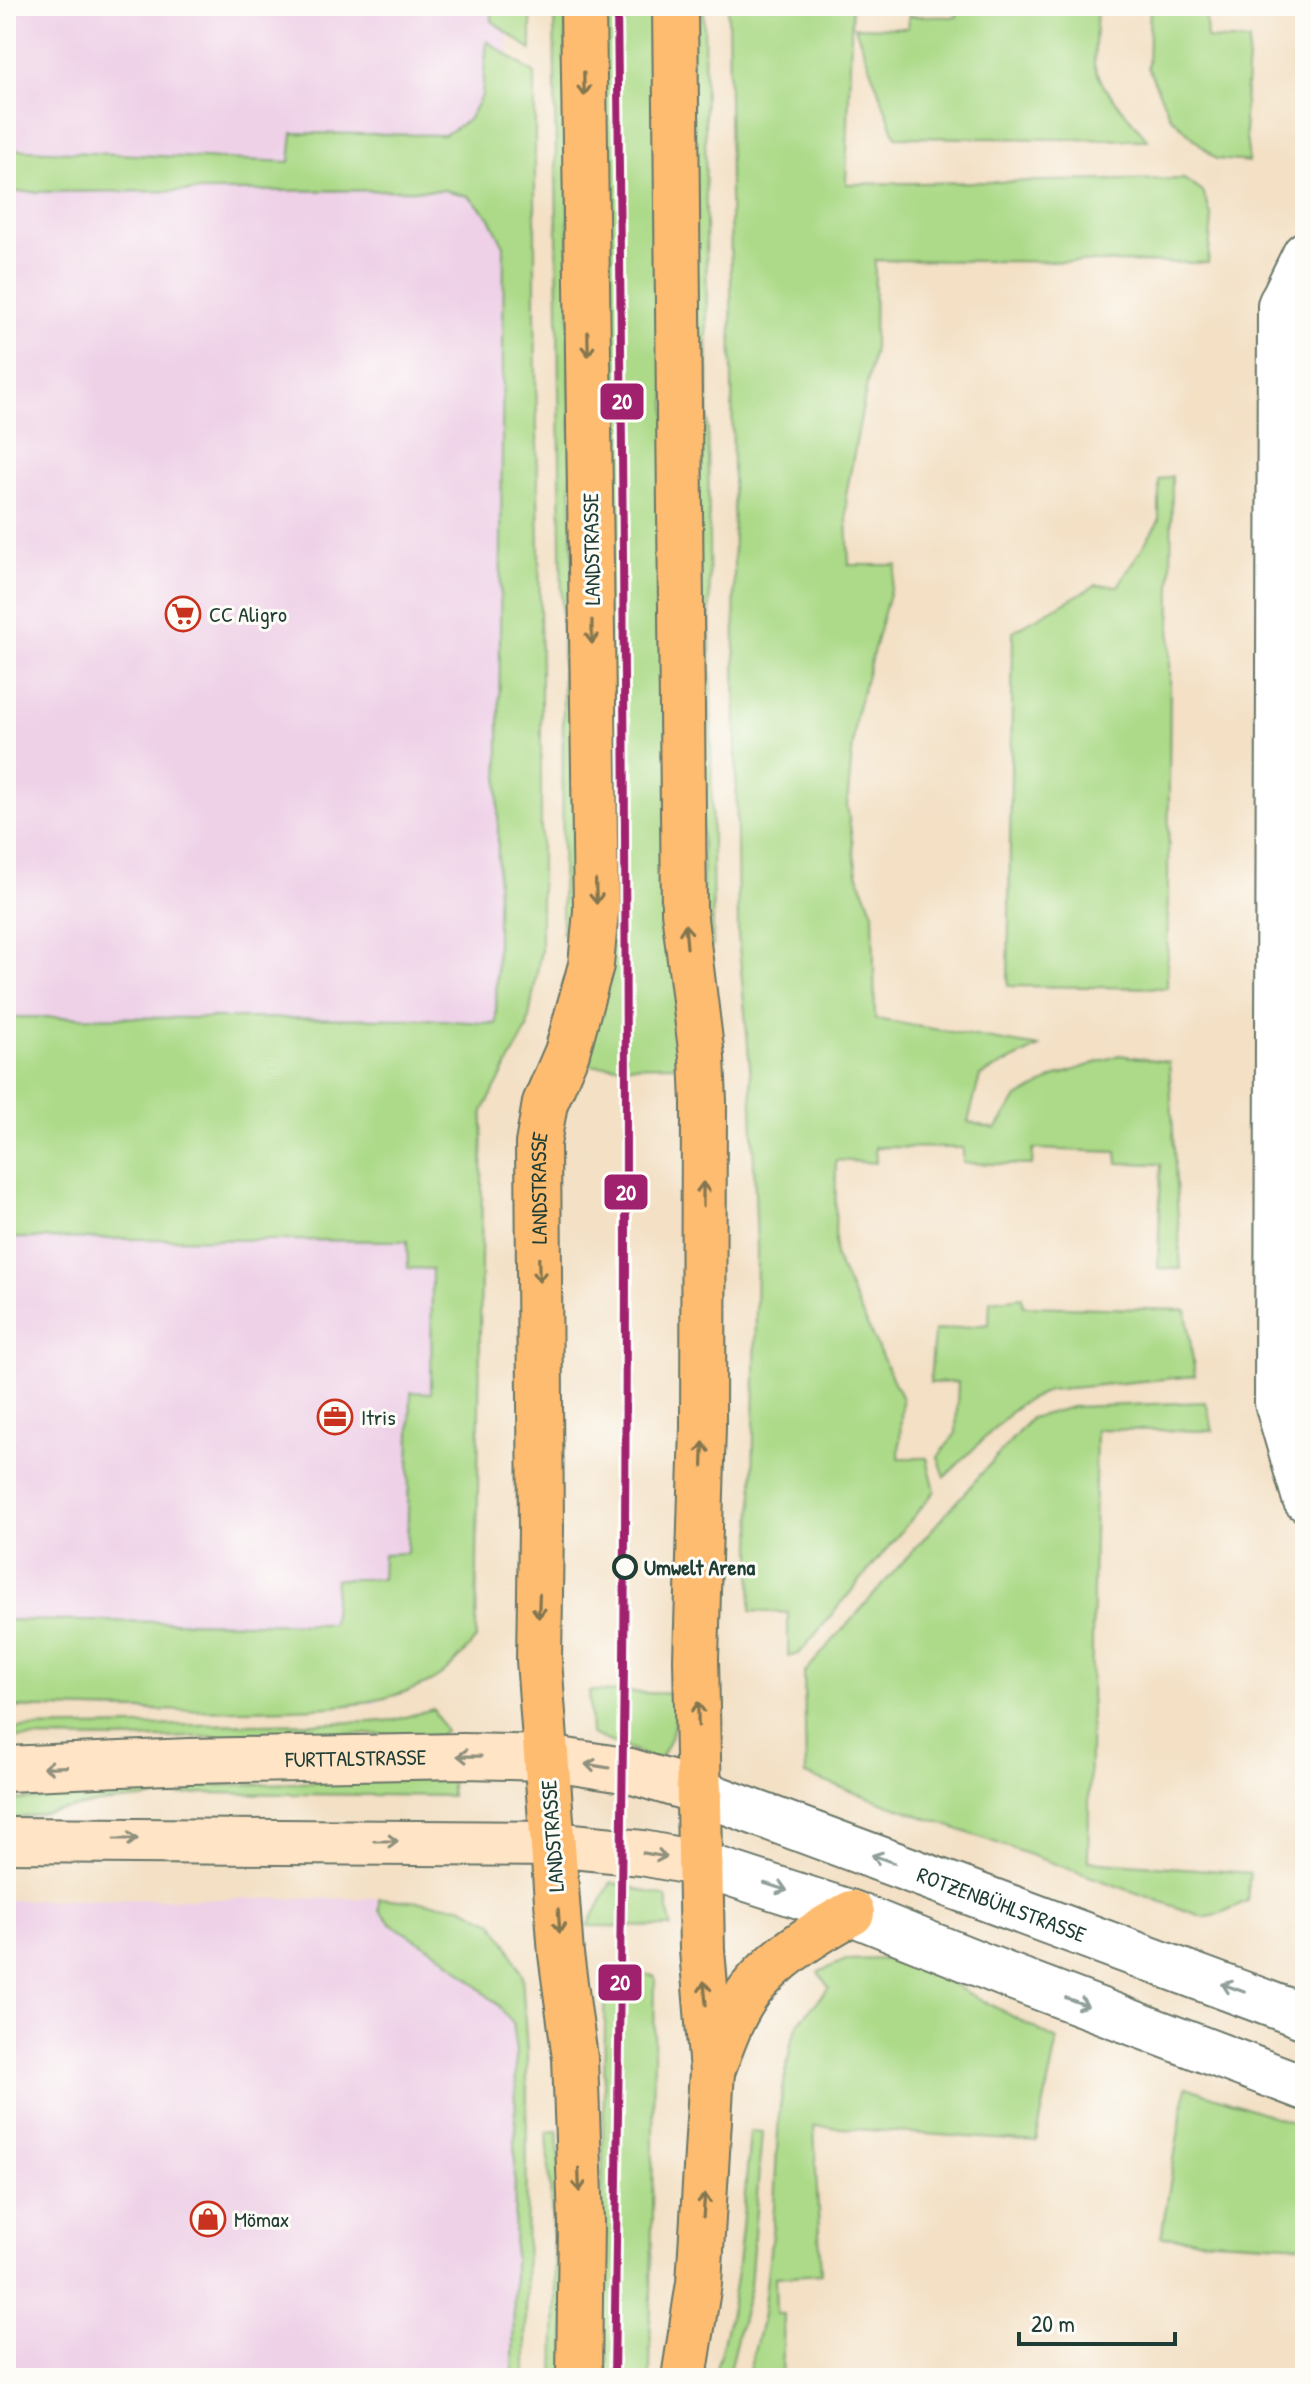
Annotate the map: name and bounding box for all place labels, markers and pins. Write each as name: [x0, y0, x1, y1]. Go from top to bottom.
supermarket icon: CC Aligro: [164, 595, 202, 633]
place label: CC Aligro: [209, 599, 287, 629]
office icon: Itris: [316, 1398, 354, 1436]
place label: Itris: [361, 1402, 396, 1432]
place label: Umwelt Arena: [644, 1552, 755, 1582]
marker: Umwelt Arena: [613, 1555, 637, 1579]
shop icon: Mömax: [189, 2200, 227, 2238]
place label: Mömax: [234, 2204, 289, 2234]

